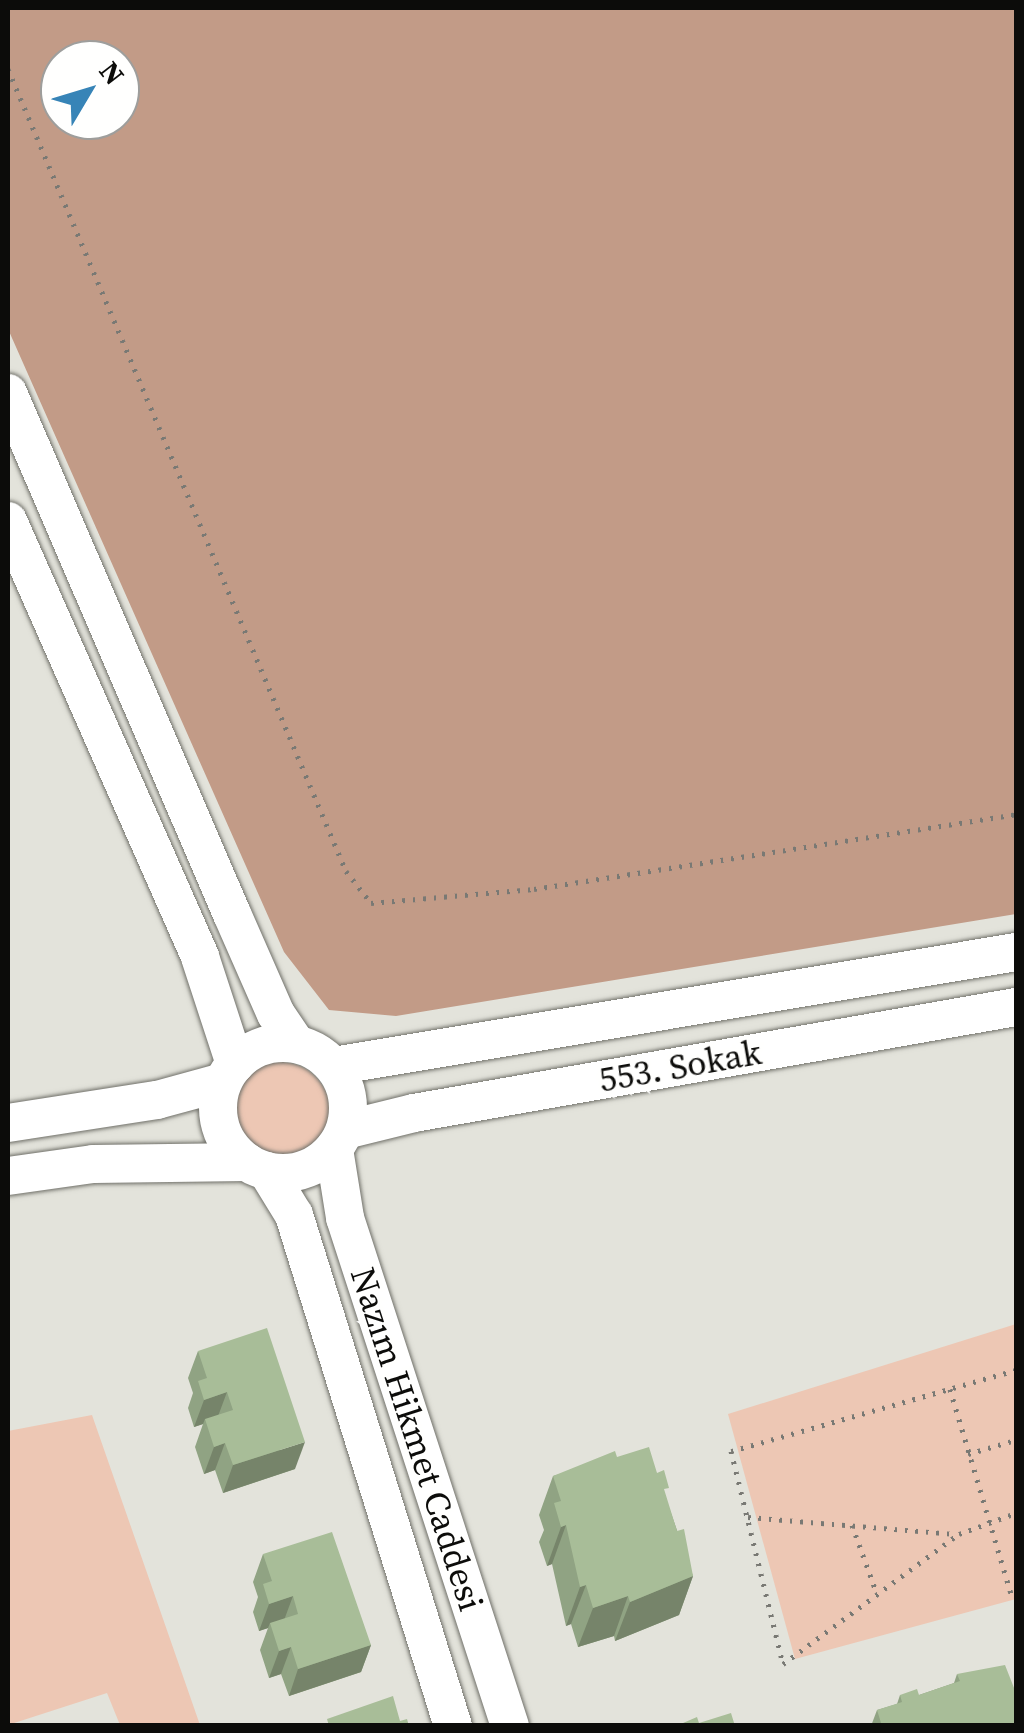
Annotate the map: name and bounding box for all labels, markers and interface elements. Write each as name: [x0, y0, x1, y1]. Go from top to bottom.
north arrow: [40, 40, 140, 140]
text: N: [91, 53, 133, 92]
street label: 553. Sokak: [596, 1031, 764, 1101]
street label: Nazım Hikmet Caddesi: [342, 1262, 492, 1616]

